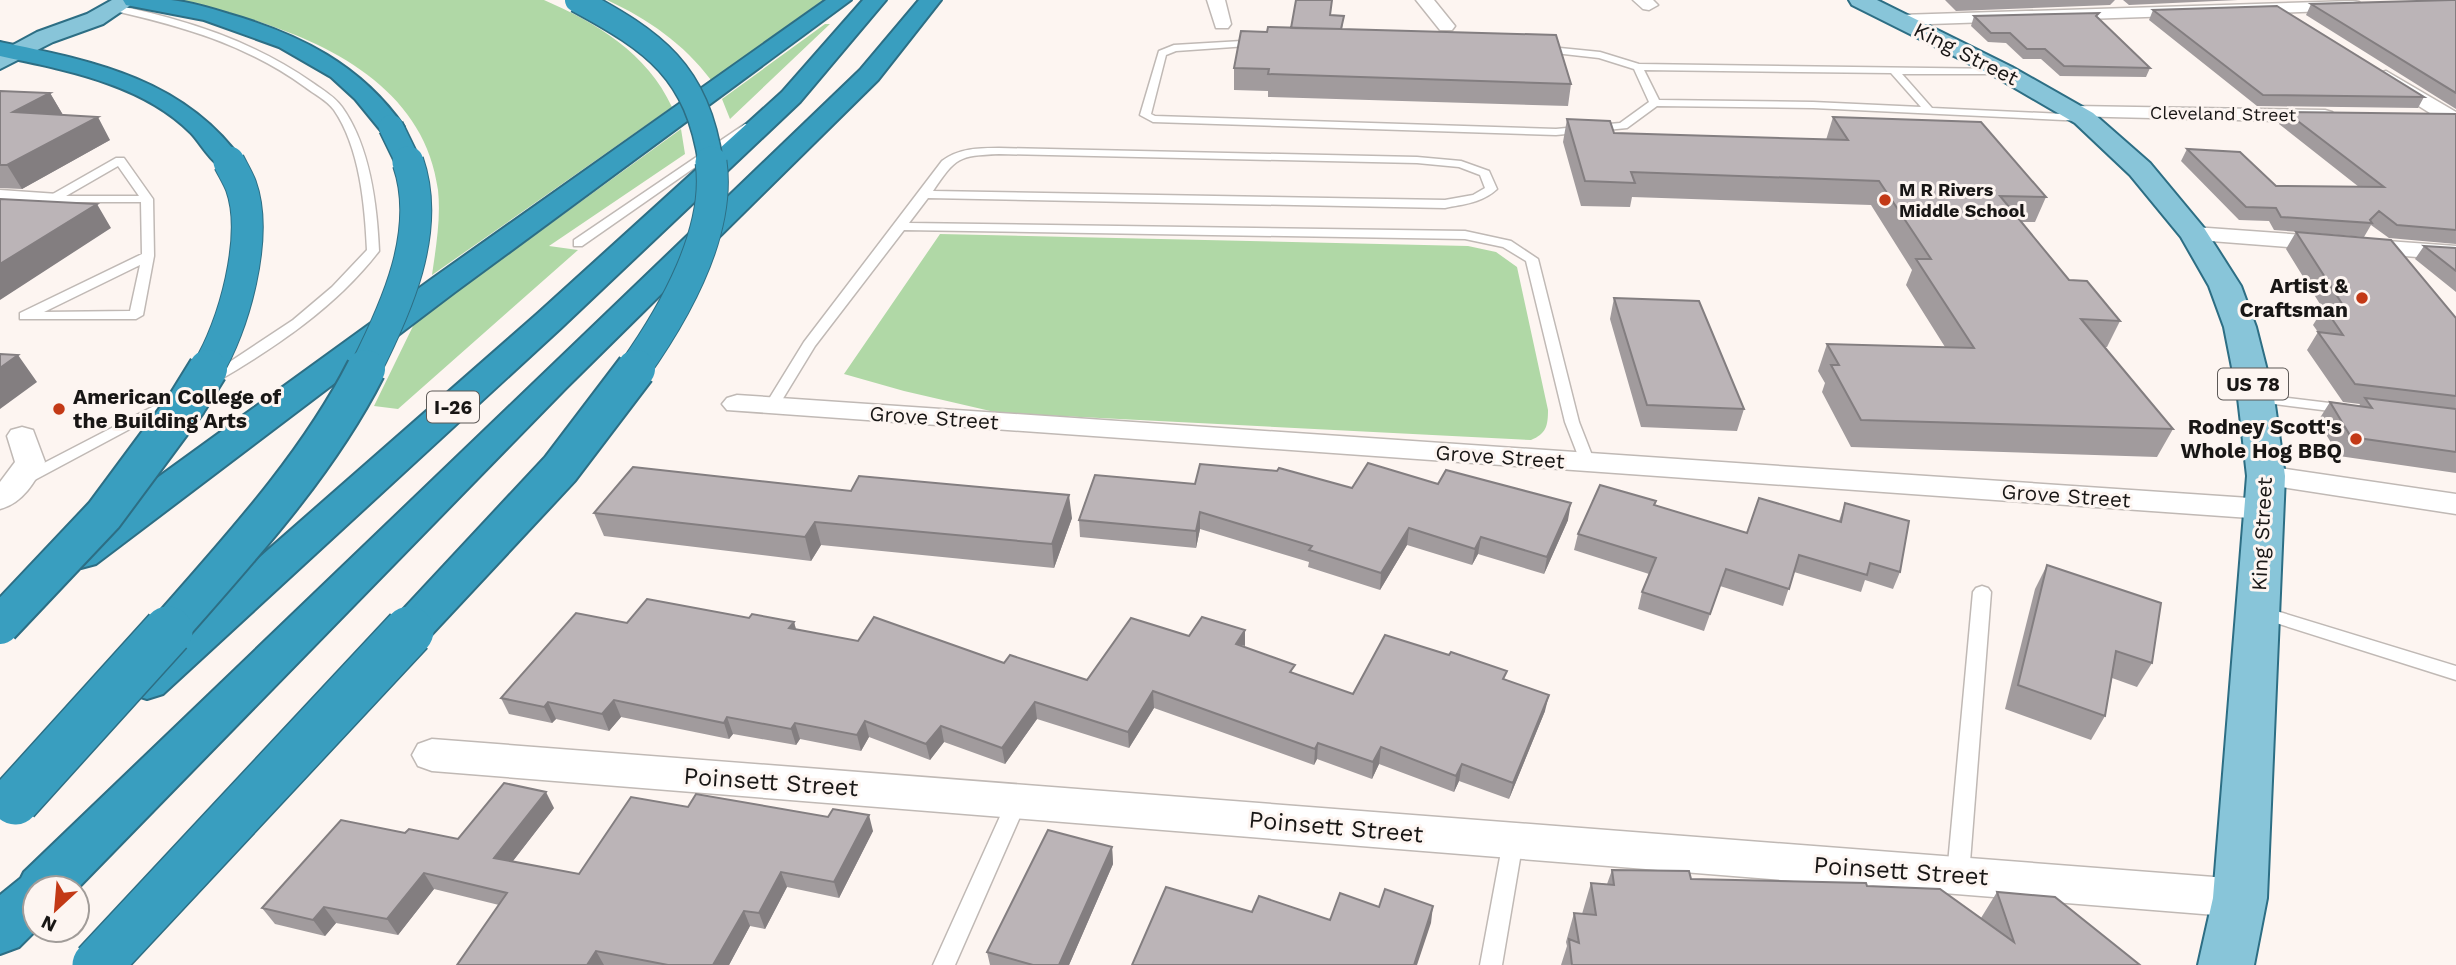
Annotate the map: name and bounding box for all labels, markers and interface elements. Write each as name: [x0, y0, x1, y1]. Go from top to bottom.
street label: King Street: [1910, 17, 2023, 91]
street label: Cleveland Street: [2150, 102, 2297, 125]
place label: M R Rivers Middle School: [1899, 179, 2025, 221]
marker: M R Rivers Middle School: [1877, 192, 1893, 208]
place label: Artist & Craftsman: [2239, 273, 2348, 322]
marker: Artist & Craftsman: [2354, 290, 2370, 306]
road number: US 78: [2218, 368, 2288, 400]
place label: American College of the Building Arts: [73, 384, 282, 433]
road number: I-26: [427, 392, 479, 422]
marker: American College of the Building Arts: [51, 401, 67, 417]
street label: Grove Street: [869, 401, 1000, 434]
place label: Rodney Scott's Whole Hog BBQ: [2181, 414, 2342, 463]
marker: Rodney Scott's Whole Hog BBQ: [2348, 431, 2364, 447]
street label: Grove Street: [1435, 440, 1566, 473]
street label: King Street: [2246, 476, 2277, 592]
street label: Grove Street: [2001, 479, 2132, 512]
street label: Poinsett Street: [683, 762, 859, 802]
street label: Poinsett Street: [1248, 805, 1424, 849]
street label: Poinsett Street: [1813, 851, 1989, 891]
north arrow: [21, 874, 91, 944]
text: N: [37, 910, 60, 937]

